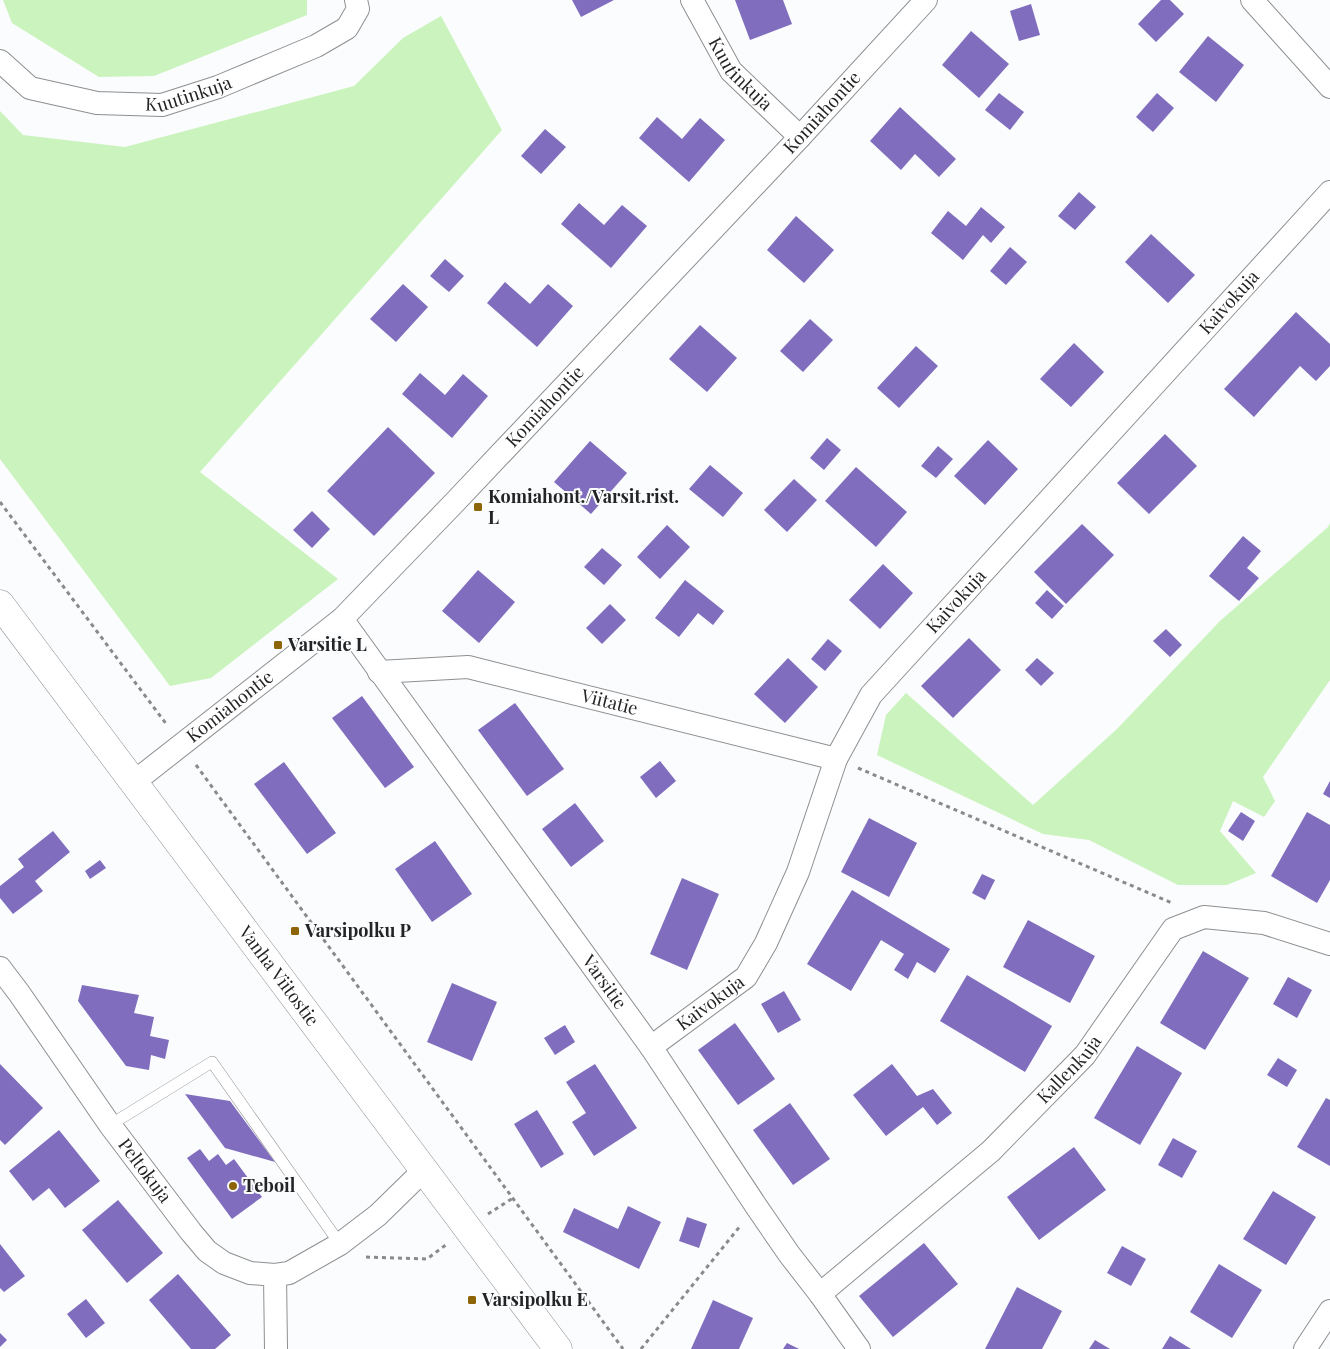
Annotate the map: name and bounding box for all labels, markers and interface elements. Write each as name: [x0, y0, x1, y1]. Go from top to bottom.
street label: Kuutinkuja: [704, 33, 778, 115]
street label: Komiahontie: [777, 66, 865, 158]
street label: Kuutinkuja: [145, 70, 235, 117]
street label: Kaivokuja: [1193, 265, 1264, 339]
street label: Komiahontie: [500, 360, 589, 452]
place label: Komiahont./Varsit.rist. L: [488, 484, 679, 529]
marker: Komiahont./Varsit.rist. L: [472, 501, 484, 513]
street label: Kaivokuja: [920, 564, 991, 638]
place label: Varsitie L: [287, 632, 367, 656]
marker: Varsitie L: [272, 639, 284, 651]
street label: Komiahontie: [181, 664, 278, 747]
street label: Viitatie: [578, 683, 641, 720]
place label: Varsipolku P: [304, 918, 412, 942]
street label: Vanha Viitostie: [233, 920, 325, 1031]
marker: Varsipolku P: [289, 925, 301, 937]
street label: Varsitie: [577, 949, 633, 1014]
street label: Kaivokuja: [671, 969, 749, 1035]
street label: Kallenkuja: [1031, 1030, 1106, 1108]
street label: Peltokuja: [113, 1133, 178, 1207]
place label: Teboil: [243, 1173, 296, 1197]
marker: Teboil: [227, 1180, 239, 1192]
place label: Varsipolku E: [481, 1287, 588, 1311]
marker: Varsipolku E: [466, 1294, 478, 1306]

